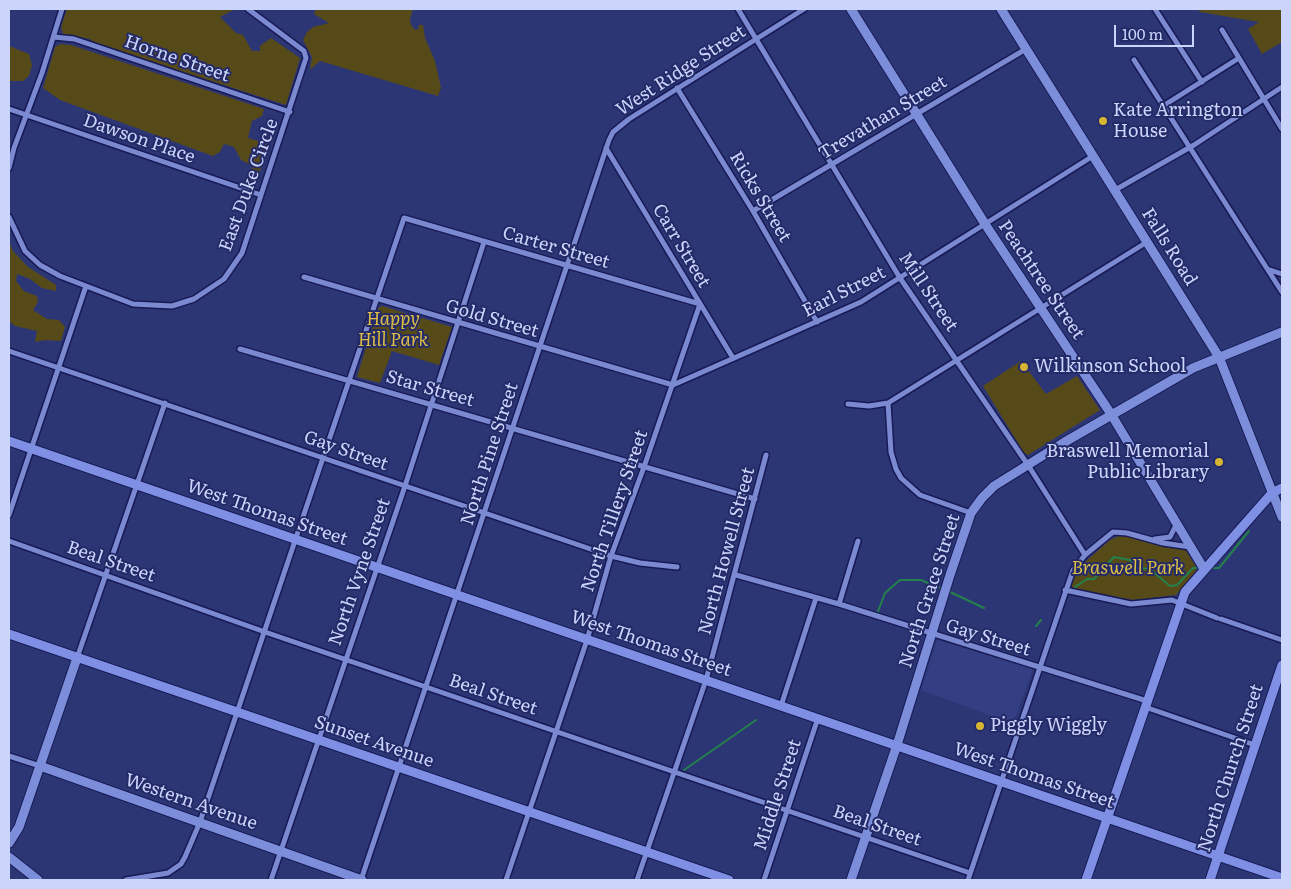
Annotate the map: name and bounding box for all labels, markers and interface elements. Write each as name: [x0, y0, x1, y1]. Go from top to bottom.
scale bar: [1116, 15, 1196, 47]
street label: West Ridge Street: [612, 21, 750, 121]
text: 100 m: [1122, 22, 1163, 45]
street label: Horne Street: [121, 31, 233, 87]
street label: Trevathan Street: [815, 71, 951, 165]
place label: Kate Arrington House: [1113, 100, 1243, 142]
street label: Dawson Place: [80, 110, 198, 168]
marker: Kate Arrington House: [1097, 115, 1109, 127]
street label: East Duke Circle: [215, 116, 283, 254]
street label: Ricks Street: [724, 148, 796, 246]
street label: Carr Street: [648, 200, 714, 292]
street label: Falls Road: [1137, 204, 1201, 290]
street label: Peachtree Street: [993, 216, 1089, 344]
street label: Carter Street: [500, 222, 612, 274]
street label: Mill Street: [894, 248, 962, 336]
street label: Earl Street: [799, 262, 889, 322]
street label: Gold Street: [443, 295, 541, 343]
park label: Happy Hill Park: [358, 309, 428, 352]
place label: Wilkinson School: [1034, 356, 1186, 378]
marker: Wilkinson School: [1018, 361, 1030, 373]
street label: Star Street: [383, 366, 477, 412]
street label: North Pine Street: [457, 380, 523, 528]
street label: Gay Street: [301, 427, 391, 475]
street label: North Tillery Street: [577, 427, 653, 595]
place label: Braswell Memorial Public Library: [1046, 441, 1209, 484]
marker: Braswell Memorial Public Library: [1213, 456, 1225, 468]
street label: North Howell Street: [694, 465, 760, 637]
street label: West Thomas Street: [184, 475, 350, 551]
street label: North Vyne Street: [325, 495, 395, 649]
street label: North Grace Street: [895, 511, 965, 671]
street label: Beal Street: [64, 537, 158, 587]
park label: Braswell Park: [1072, 558, 1184, 580]
street label: West Thomas Street: [568, 606, 734, 682]
street label: Gay Street: [943, 615, 1033, 661]
street label: Beal Street: [446, 670, 540, 720]
street label: North Church Street: [1194, 681, 1268, 855]
street label: Sunset Avenue: [311, 711, 437, 773]
place label: Piggly Wiggly: [990, 715, 1107, 737]
marker: Piggly Wiggly: [974, 720, 986, 732]
street label: Middle Street: [750, 736, 806, 854]
street label: West Thomas Street: [951, 738, 1117, 814]
street label: Western Avenue: [122, 769, 260, 835]
street label: Beal Street: [830, 801, 924, 851]

